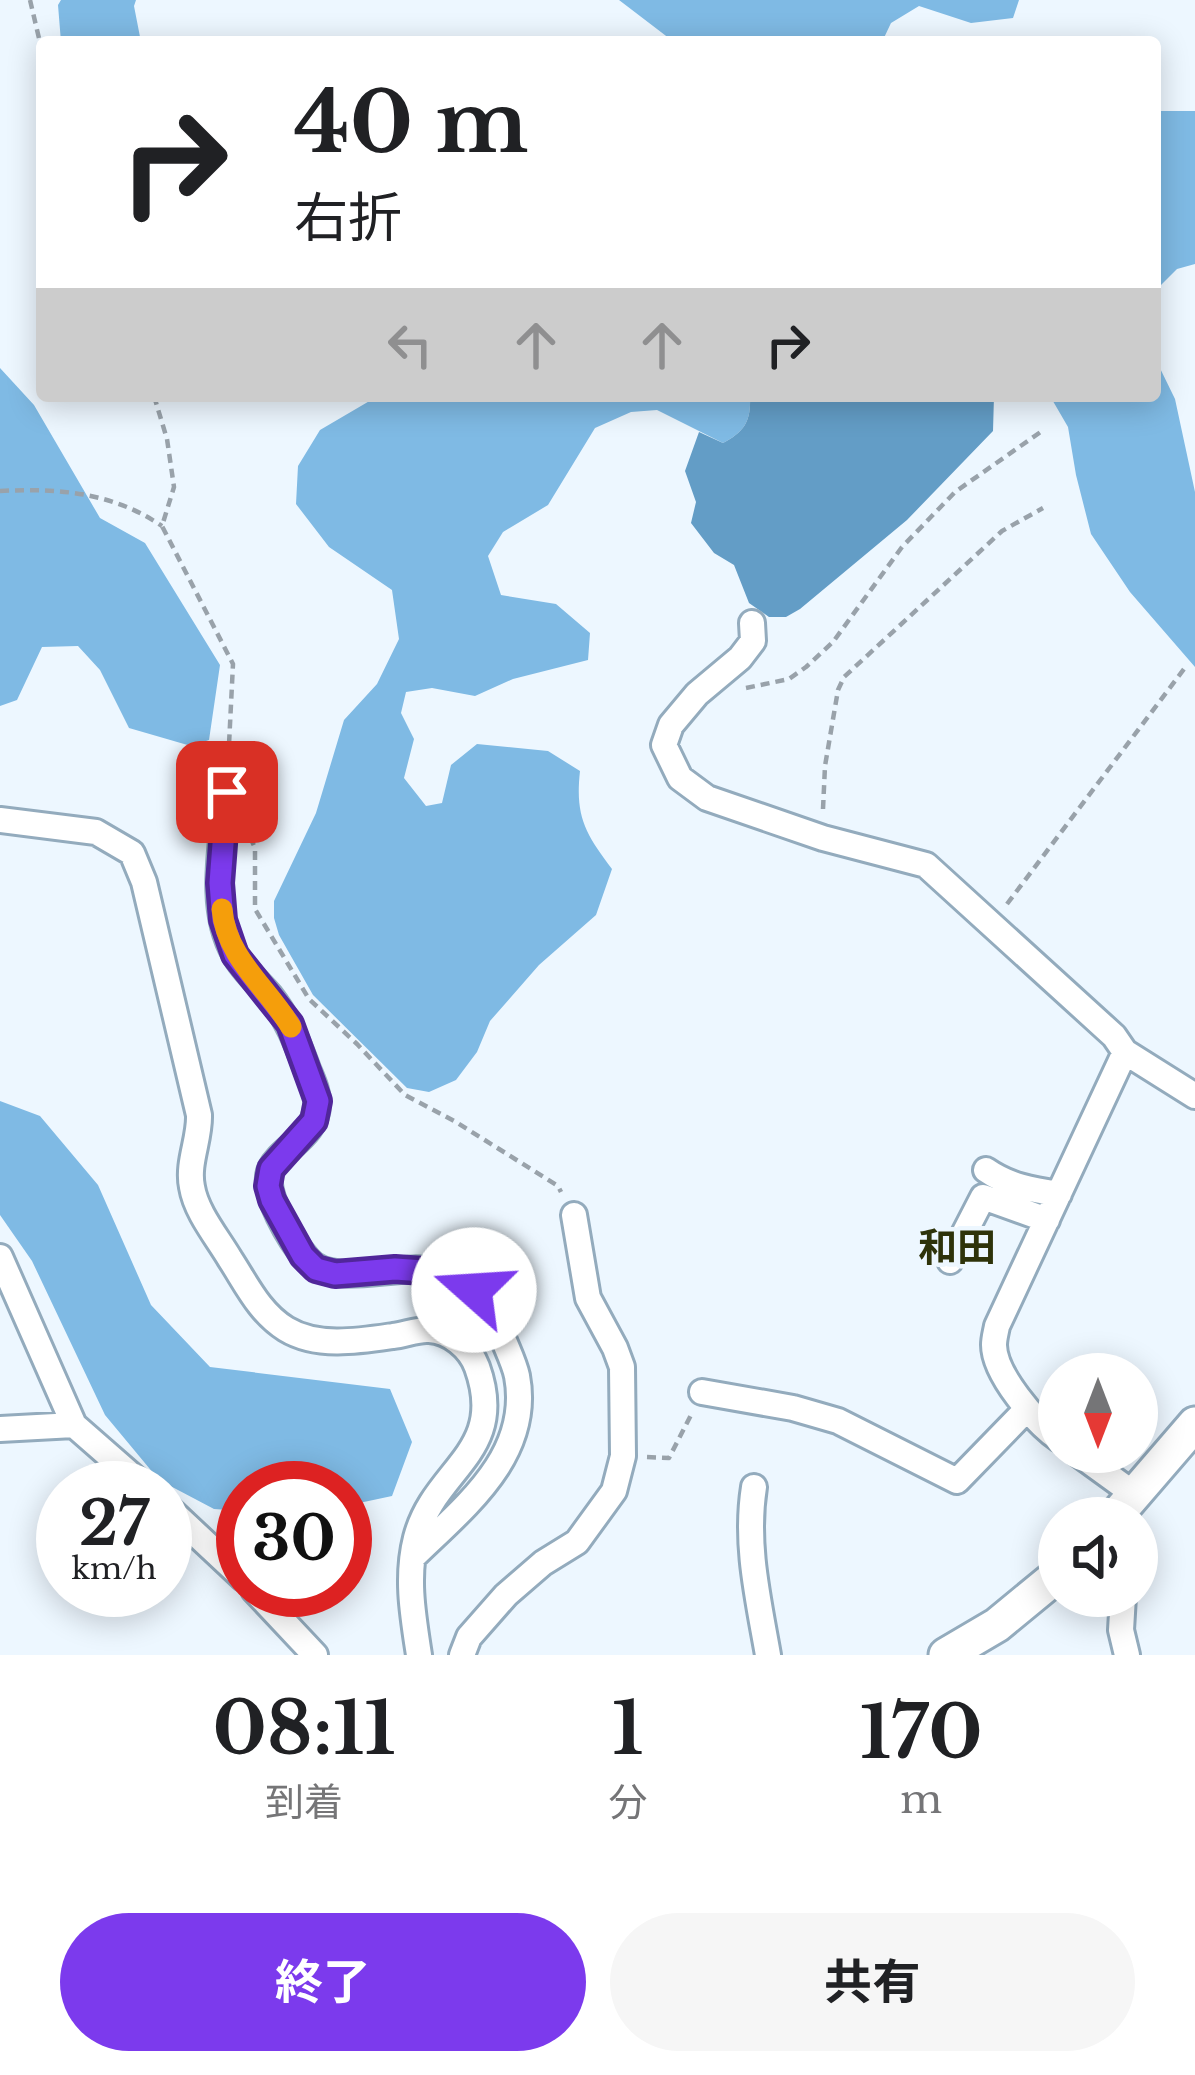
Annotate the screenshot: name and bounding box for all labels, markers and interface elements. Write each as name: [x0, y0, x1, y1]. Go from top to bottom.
text: 40 m: [294, 71, 528, 175]
icon: right: [96, 84, 252, 240]
text: 右折: [294, 185, 402, 252]
icon: left: [377, 312, 443, 378]
icon: ahead: [503, 312, 569, 378]
icon: ahead: [629, 312, 695, 378]
icon: right: [755, 312, 821, 378]
pin: [176, 741, 278, 843]
icon: arrive: [194, 759, 260, 825]
district label: 和田: [918, 1223, 996, 1272]
position arrow: [411, 1227, 537, 1353]
north arrow: [1038, 1353, 1158, 1473]
map controls: [1038, 1353, 1158, 1617]
speed limit sign: 30: [216, 1461, 372, 1617]
text: 27: [79, 1487, 149, 1561]
button: sound: [1038, 1497, 1158, 1617]
text: km/h: [71, 1550, 157, 1587]
text: 08:11: [212, 1684, 396, 1773]
text: 1: [612, 1684, 643, 1773]
text: 170: [860, 1688, 983, 1777]
text: m: [900, 1775, 942, 1824]
text: 到着: [265, 1778, 343, 1827]
text: 分: [608, 1778, 647, 1827]
button: 終了: [60, 1913, 586, 2051]
button: 共有: [610, 1913, 1135, 2051]

